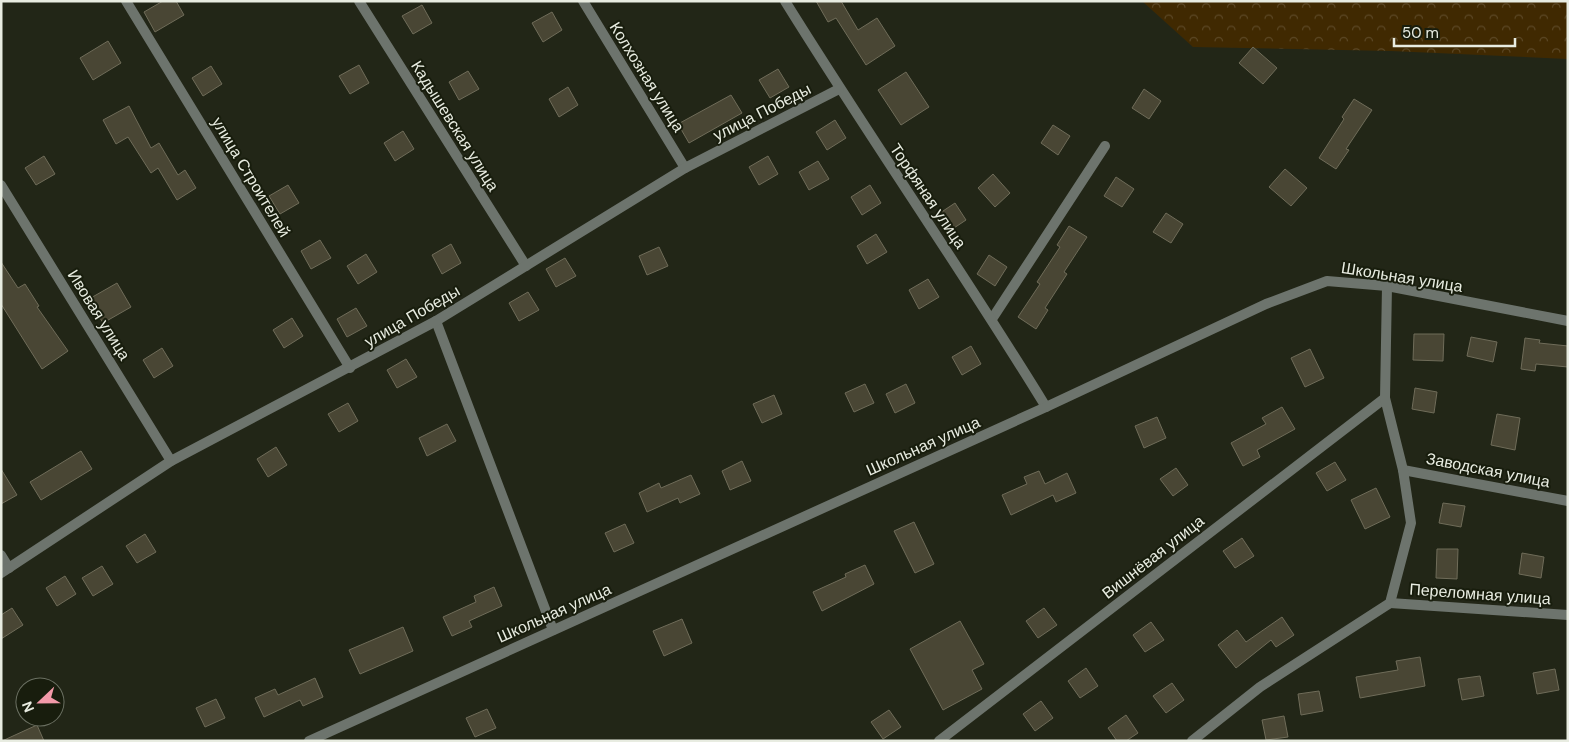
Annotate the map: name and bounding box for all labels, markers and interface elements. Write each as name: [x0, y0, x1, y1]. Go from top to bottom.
scale bar: [1394, 15, 1515, 47]
street label: Колхозная улица: [605, 18, 689, 136]
text: 50 m: [1402, 23, 1439, 43]
street label: Кадышевская улица: [406, 57, 504, 195]
street label: улица Победы: [710, 78, 814, 146]
street label: улица Строителей: [207, 113, 295, 241]
street label: Торфяная улица: [885, 139, 971, 253]
street label: Школьная улица: [1340, 257, 1464, 297]
street label: Ивовая улица: [63, 266, 135, 364]
street label: улица Победы: [360, 280, 464, 352]
street label: Школьная улица: [863, 411, 983, 481]
street label: Заводская улица: [1424, 448, 1552, 492]
street label: Вишнёвая улица: [1098, 510, 1209, 604]
street label: Школьная улица: [494, 578, 614, 648]
street label: Переломная улица: [1409, 579, 1552, 609]
north arrow: [15, 677, 65, 727]
text: N: [18, 699, 38, 715]

